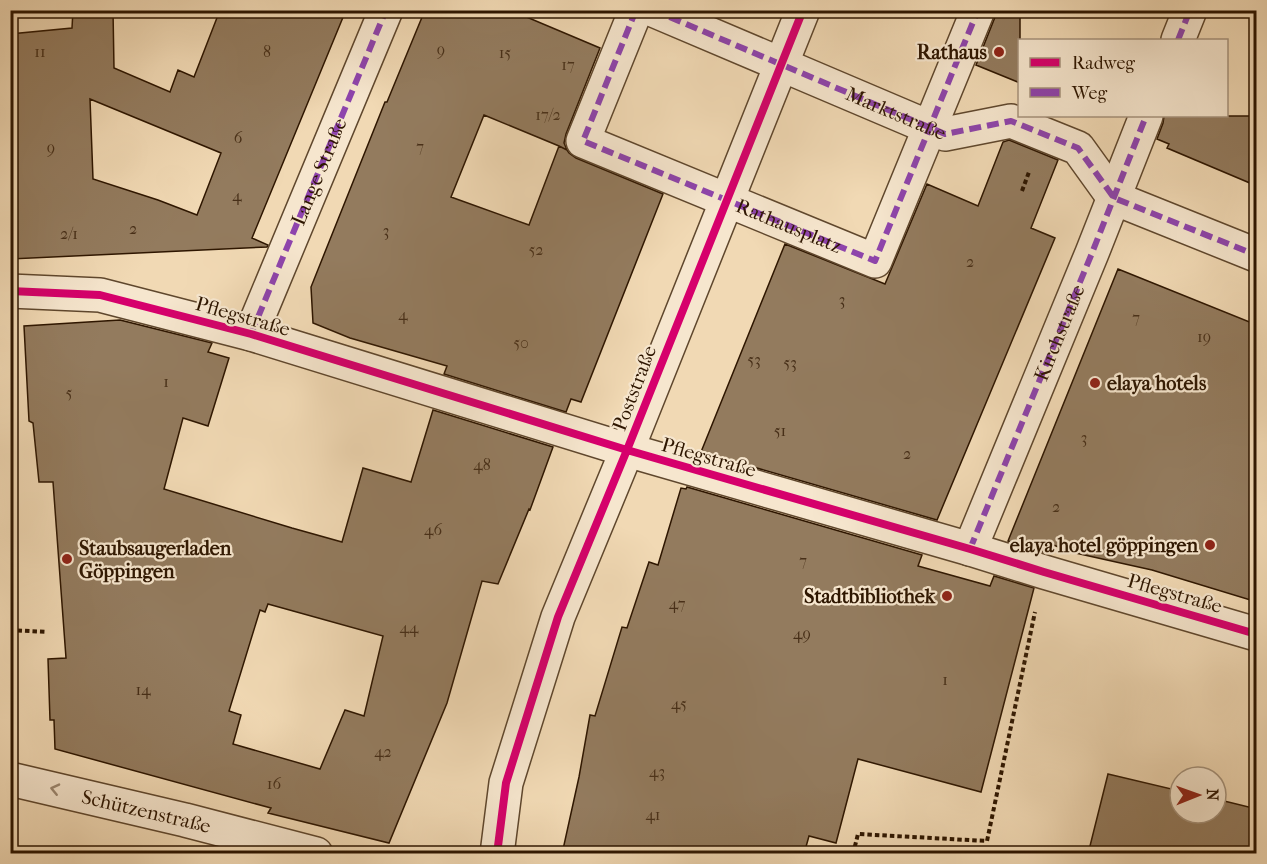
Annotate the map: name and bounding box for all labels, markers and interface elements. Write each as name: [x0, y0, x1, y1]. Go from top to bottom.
legend: [1018, 39, 1228, 117]
house number: 9: [437, 40, 445, 59]
place label: Rathaus: [917, 41, 988, 64]
house number: 11: [34, 42, 46, 61]
house number: 8: [263, 42, 271, 61]
house number: 15: [499, 43, 511, 62]
marker: Rathaus: [992, 45, 1006, 59]
text: Radweg: [1072, 53, 1135, 74]
house number: 17: [561, 55, 575, 74]
street label: Marktstraße: [842, 82, 949, 145]
text: Weg: [1071, 83, 1107, 104]
house number: 17/2: [535, 105, 561, 124]
street label: Lange Straße: [287, 115, 352, 229]
house number: 6: [234, 128, 243, 147]
house number: 7: [416, 137, 424, 156]
house number: 9: [47, 138, 55, 157]
house number: 4: [232, 186, 242, 205]
street label: Rathausplatz: [733, 194, 845, 258]
house number: 2: [129, 219, 137, 238]
house number: 3: [383, 221, 389, 240]
house number: 2/1: [60, 224, 78, 243]
house number: 52: [528, 240, 544, 259]
house number: 2: [966, 252, 974, 271]
street label: Kirchstraße: [1030, 281, 1090, 384]
house number: 3: [839, 290, 845, 309]
street label: Pflegstraße: [193, 292, 293, 341]
house number: 4: [398, 305, 408, 324]
house number: 7: [1132, 308, 1140, 327]
house number: 19: [1197, 327, 1211, 346]
house number: 50: [513, 333, 529, 352]
street label: Poststraße: [608, 342, 661, 434]
house number: 53: [747, 350, 761, 369]
house number: 53: [783, 353, 797, 372]
house number: 1: [163, 372, 169, 391]
place label: elaya hotels: [1107, 372, 1207, 395]
marker: elaya hotels: [1088, 376, 1102, 390]
house number: 5: [66, 383, 73, 402]
house number: 51: [774, 421, 786, 440]
house number: 3: [1081, 428, 1087, 447]
street label: Pflegstraße: [659, 433, 759, 482]
house number: 2: [903, 444, 911, 463]
house number: 48: [473, 455, 491, 474]
house number: 2: [1052, 497, 1060, 516]
house number: 46: [424, 520, 442, 539]
place label: elaya hotel göppingen: [1010, 534, 1198, 557]
place label: Staubsaugerladen Göppingen: [79, 537, 232, 583]
marker: elaya hotel göppingen: [1203, 538, 1217, 552]
house number: 7: [799, 551, 807, 570]
marker: Staubsaugerladen Göppingen: [60, 552, 74, 566]
street label: Pflegstraße: [1125, 569, 1225, 618]
place label: Stadtbibliothek: [804, 585, 936, 608]
marker: Stadtbibliothek: [940, 589, 954, 603]
house number: 47: [669, 594, 686, 613]
house number: 44: [400, 618, 419, 637]
house number: 49: [793, 624, 811, 643]
house number: 1: [942, 670, 948, 689]
house number: 14: [135, 680, 151, 699]
house number: 45: [671, 694, 687, 713]
house number: 42: [374, 742, 392, 761]
house number: 43: [649, 762, 665, 781]
north arrow: [1168, 765, 1228, 825]
house number: 16: [267, 774, 281, 793]
one-way arrow: [50, 784, 60, 797]
street label: Schützenstraße: [79, 785, 213, 838]
text: N: [1203, 789, 1222, 802]
house number: 41: [645, 805, 661, 824]

